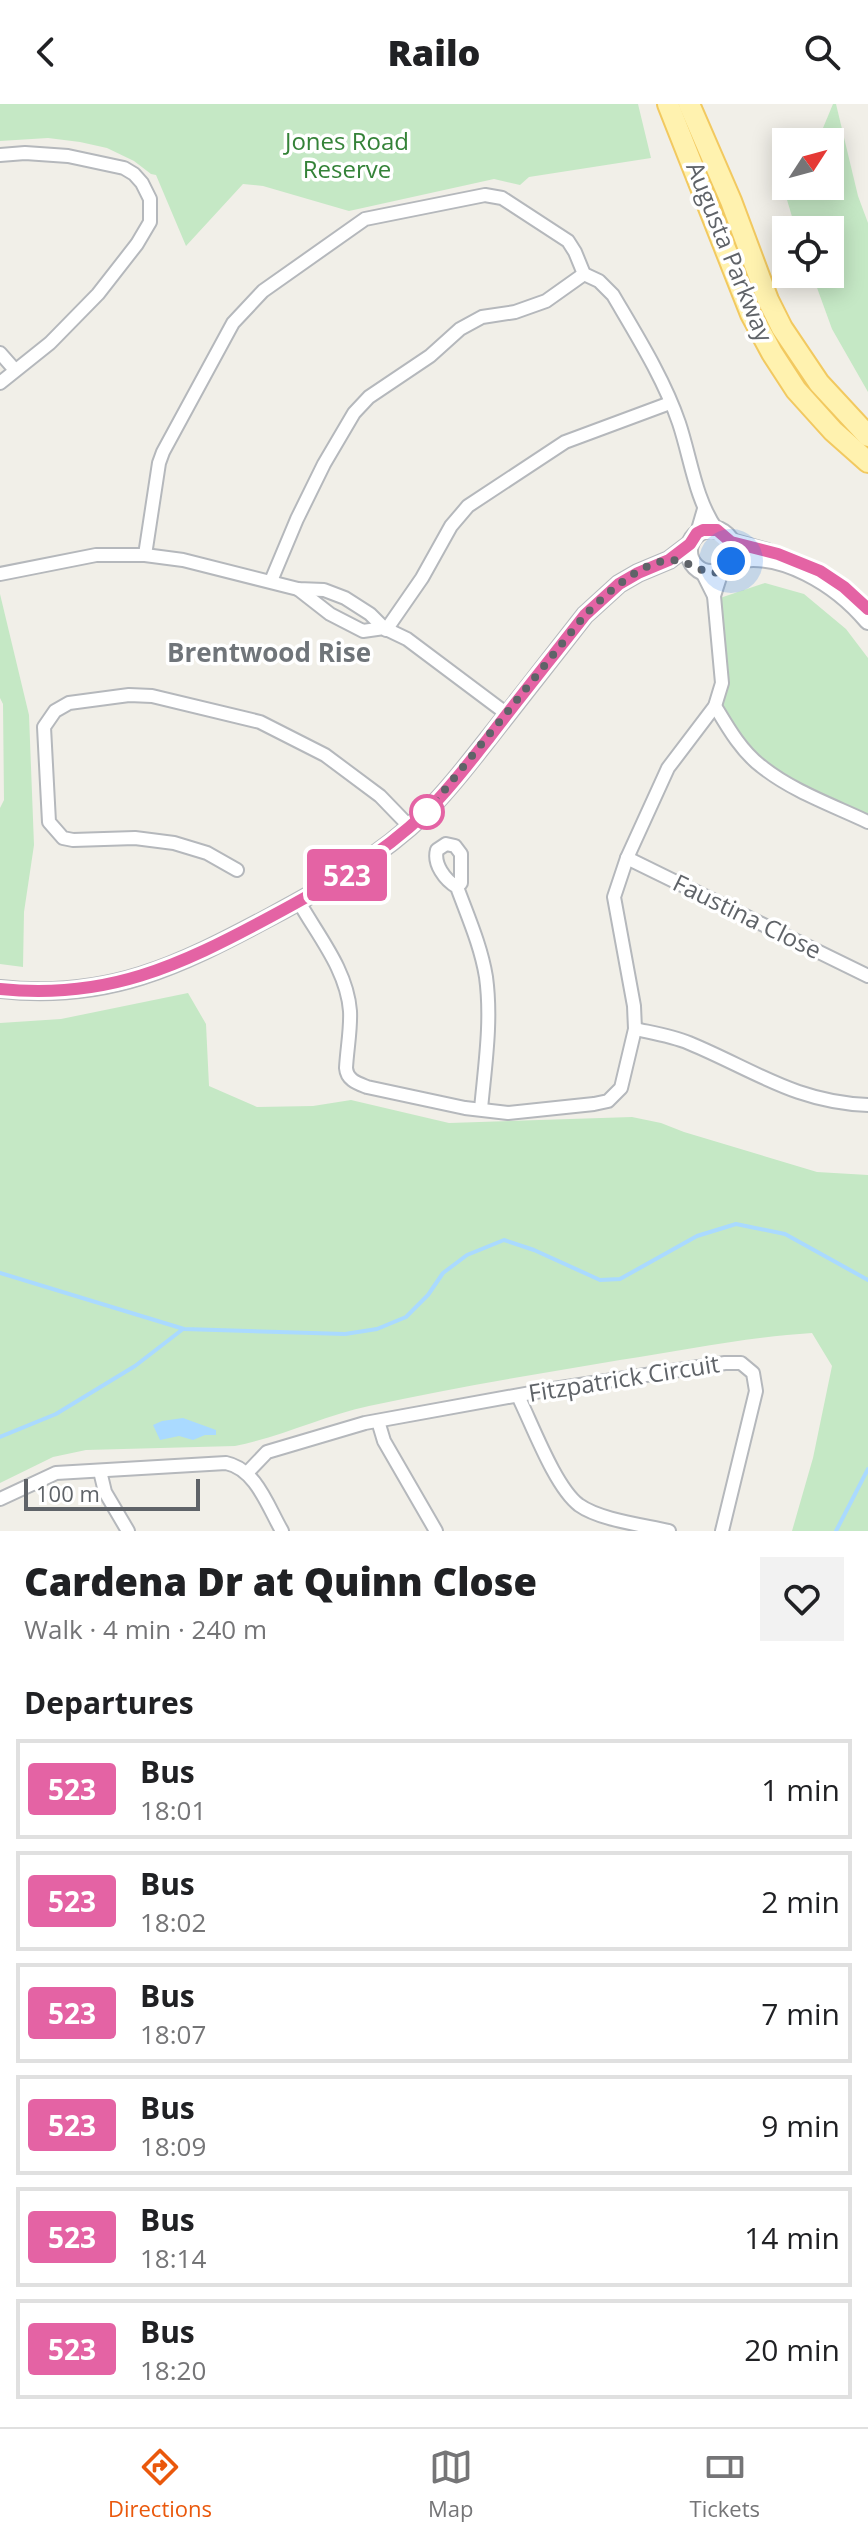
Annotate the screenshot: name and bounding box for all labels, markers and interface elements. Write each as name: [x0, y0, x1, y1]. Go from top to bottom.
text: Railo: [387, 28, 481, 77]
icon: back: [24, 30, 68, 74]
icon: search: [800, 30, 844, 74]
park label: Jones Road Reserve: [283, 124, 409, 185]
north arrow: [772, 128, 844, 200]
map controls: [772, 128, 844, 288]
street label: Augusta Parkway: [679, 157, 782, 347]
button: locate: [772, 216, 844, 288]
your location: [711, 541, 751, 581]
district label: Brentwood Rise: [167, 634, 371, 670]
unlabelled marker: [410, 795, 444, 829]
line badge: 523: [301, 849, 393, 901]
text: 523: [323, 856, 371, 894]
street label: Faustina Close: [668, 865, 827, 966]
street label: Fitzpatrick Circuit: [526, 1346, 722, 1409]
scale bar: [24, 1475, 200, 1511]
text: 100 m: [36, 1478, 100, 1508]
text: Cardena Dr at Quinn Close: [24, 1555, 537, 1607]
button: heart: [760, 1557, 844, 1641]
text: Walk · 4 min · 240 m: [24, 1611, 267, 1647]
text: Departures: [24, 1682, 194, 1723]
text: Bus: [140, 1751, 195, 1792]
text: 1 min: [761, 1769, 840, 1810]
text: 523: [48, 1770, 96, 1808]
text: 18:01: [140, 1792, 206, 1828]
text: Bus: [140, 1863, 195, 1904]
text: 2 min: [761, 1881, 840, 1922]
text: 523: [48, 1882, 96, 1920]
text: 18:02: [140, 1904, 206, 1940]
text: Bus: [140, 1975, 195, 2016]
text: 7 min: [761, 1993, 840, 2034]
text: 523: [48, 1994, 96, 2032]
text: 18:07: [140, 2016, 206, 2052]
text: Bus: [140, 2087, 195, 2128]
text: 9 min: [761, 2105, 840, 2146]
text: 523: [48, 2106, 96, 2144]
text: 18:09: [140, 2128, 206, 2164]
text: Bus: [140, 2199, 195, 2240]
text: 14 min: [744, 2217, 840, 2258]
text: 523: [48, 2218, 96, 2256]
text: 18:14: [140, 2240, 206, 2276]
text: Bus: [140, 2311, 195, 2352]
text: 20 min: [744, 2329, 840, 2370]
text: 523: [48, 2330, 96, 2368]
text: 18:20: [140, 2352, 206, 2388]
tab: Directions: [108, 2445, 212, 2523]
tab: Map: [428, 2445, 474, 2523]
tab: Tickets: [690, 2445, 760, 2523]

